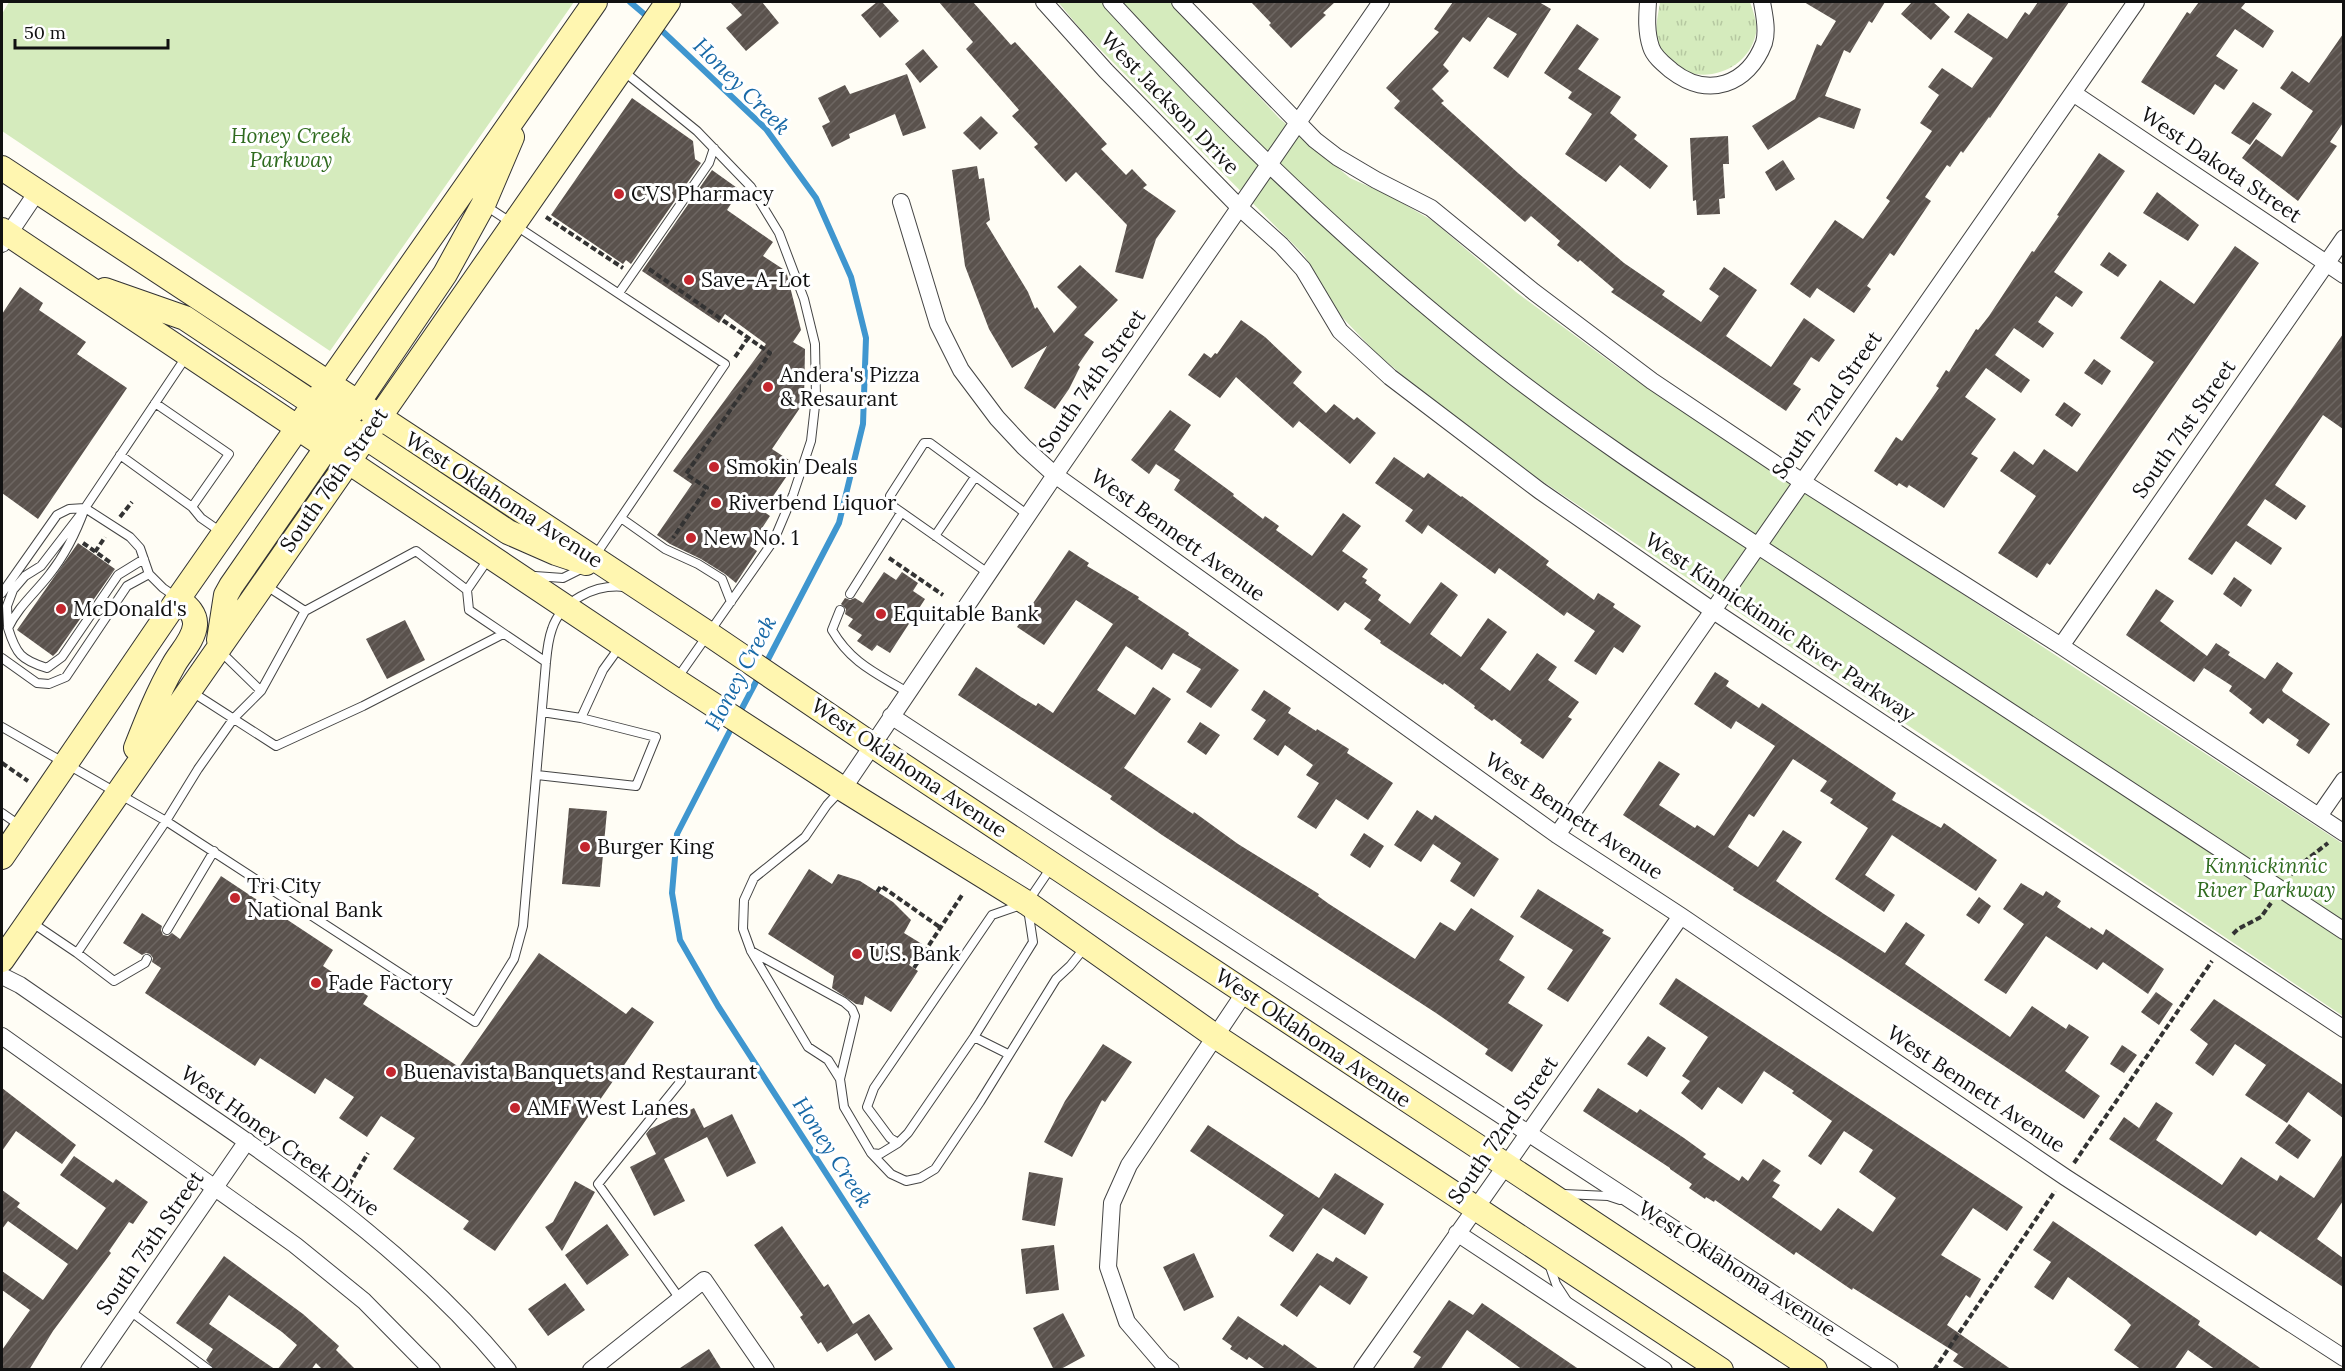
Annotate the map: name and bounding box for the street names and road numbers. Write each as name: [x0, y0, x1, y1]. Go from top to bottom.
street label: West Jackson Drive: [1095, 25, 1246, 180]
street label: West Dakota Street: [2136, 101, 2308, 229]
street label: South 74th Street: [1032, 303, 1152, 458]
street label: South 72nd Street: [1766, 325, 1888, 484]
street label: South 71st Street: [2126, 353, 2242, 503]
street label: South 76th Street: [274, 401, 394, 557]
street label: West Oklahoma Avenue: [400, 425, 608, 574]
street label: West Bennett Avenue: [1086, 462, 1271, 607]
street label: West Kinnickinnic River Parkway: [1640, 526, 1921, 727]
street label: West Oklahoma Avenue: [806, 692, 1012, 843]
street label: West Bennett Avenue: [1480, 746, 1669, 885]
street label: West Oklahoma Avenue: [1210, 962, 1416, 1113]
street label: West Bennett Avenue: [1882, 1019, 2071, 1158]
street label: South 72nd Street: [1442, 1050, 1564, 1209]
street label: West Honey Creek Drive: [176, 1059, 385, 1222]
street label: South 75th Street: [90, 1165, 210, 1320]
street label: West Oklahoma Avenue: [1633, 1194, 1841, 1343]

